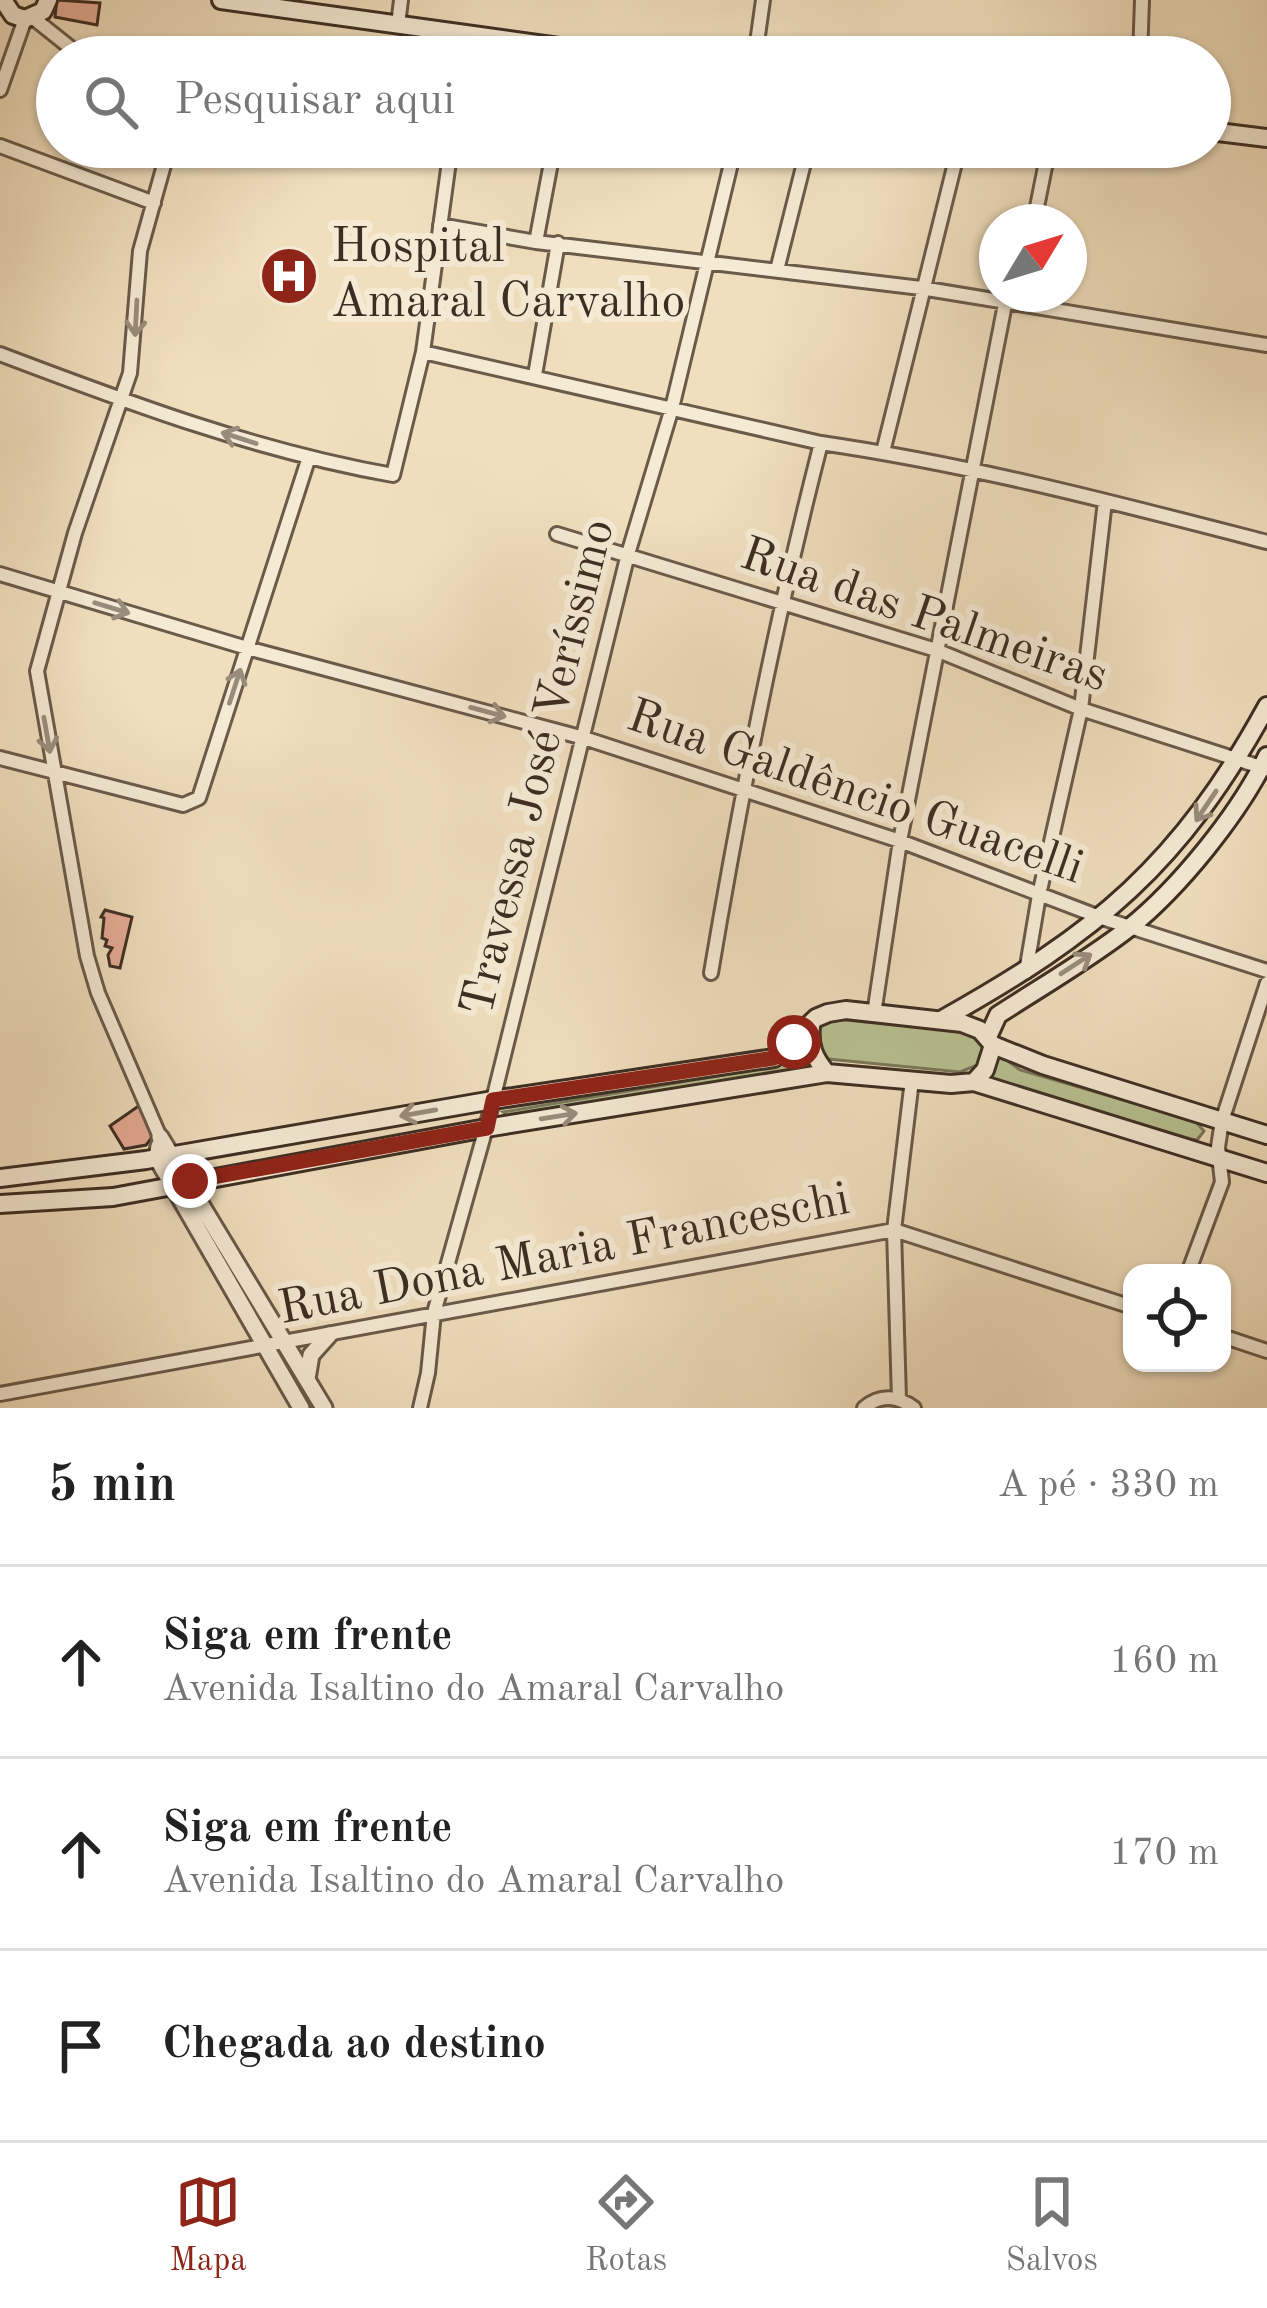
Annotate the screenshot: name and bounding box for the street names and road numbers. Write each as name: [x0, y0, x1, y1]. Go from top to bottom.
street label: Travessa José Veríssimo: [454, 515, 624, 1021]
street label: Rua das Palmeiras: [734, 531, 1114, 701]
street label: Rua Galdêncio Guacelli: [621, 692, 1089, 894]
street label: Rua Dona Maria Franceschi: [274, 1176, 854, 1334]

